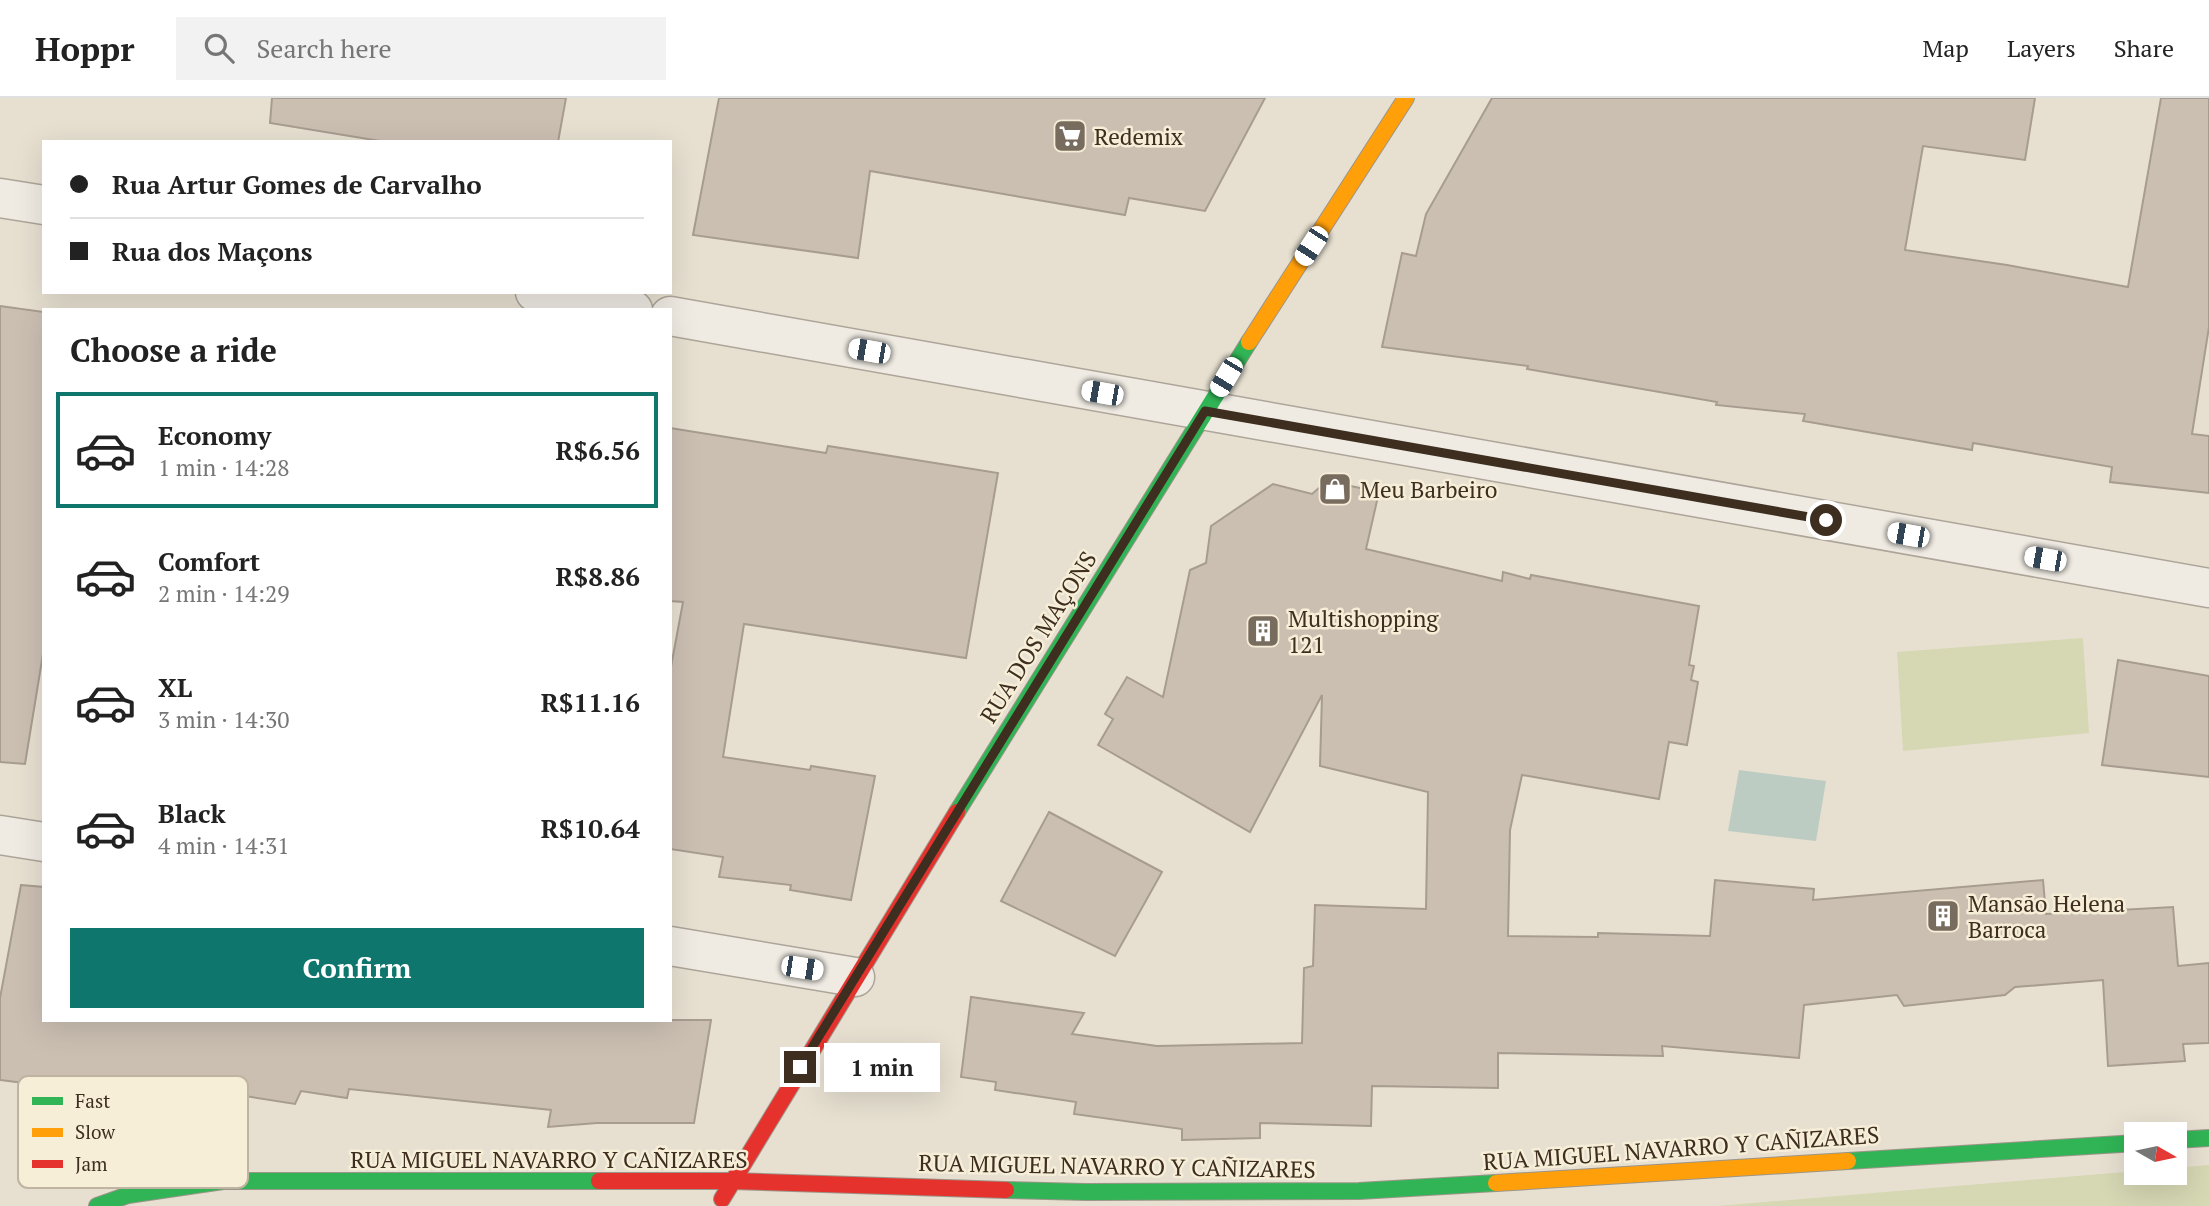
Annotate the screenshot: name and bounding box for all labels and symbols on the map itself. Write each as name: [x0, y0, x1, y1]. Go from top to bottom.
supermarket icon: Redemix: [1051, 117, 1089, 155]
place label: Redemix: [1094, 121, 1183, 152]
car: [1291, 223, 1332, 269]
car: [847, 337, 892, 365]
car: [1207, 354, 1246, 400]
car: [1080, 379, 1125, 407]
shop icon: Meu Barbeiro: [1316, 470, 1354, 508]
place label: Meu Barbeiro: [1360, 474, 1497, 505]
route start: [1810, 504, 1842, 536]
car: [1886, 521, 1931, 549]
street label: RUA DOS MAÇONS: [973, 545, 1103, 729]
car: [2023, 545, 2068, 573]
place label: Multishopping 121: [1288, 603, 1439, 660]
building icon: Multishopping 121: [1244, 612, 1282, 650]
place label: Mansão Helena Barroca: [1968, 888, 2126, 945]
building icon: Mansão Helena Barroca: [1924, 897, 1962, 935]
car: [780, 954, 825, 982]
callout: 1 min: [824, 1042, 940, 1091]
route end: [784, 1051, 816, 1083]
legend: [18, 1076, 248, 1188]
text: Fast: [75, 1088, 110, 1113]
text: Slow: [75, 1119, 116, 1144]
street label: RUA MIGUEL NAVARRO Y CAÑIZARES: [1482, 1119, 1880, 1177]
north arrow: [2124, 1122, 2188, 1185]
street label: RUA MIGUEL NAVARRO Y CAÑIZARES: [350, 1144, 748, 1175]
street label: RUA MIGUEL NAVARRO Y CAÑIZARES: [918, 1147, 1316, 1185]
text: Jam: [75, 1151, 108, 1176]

